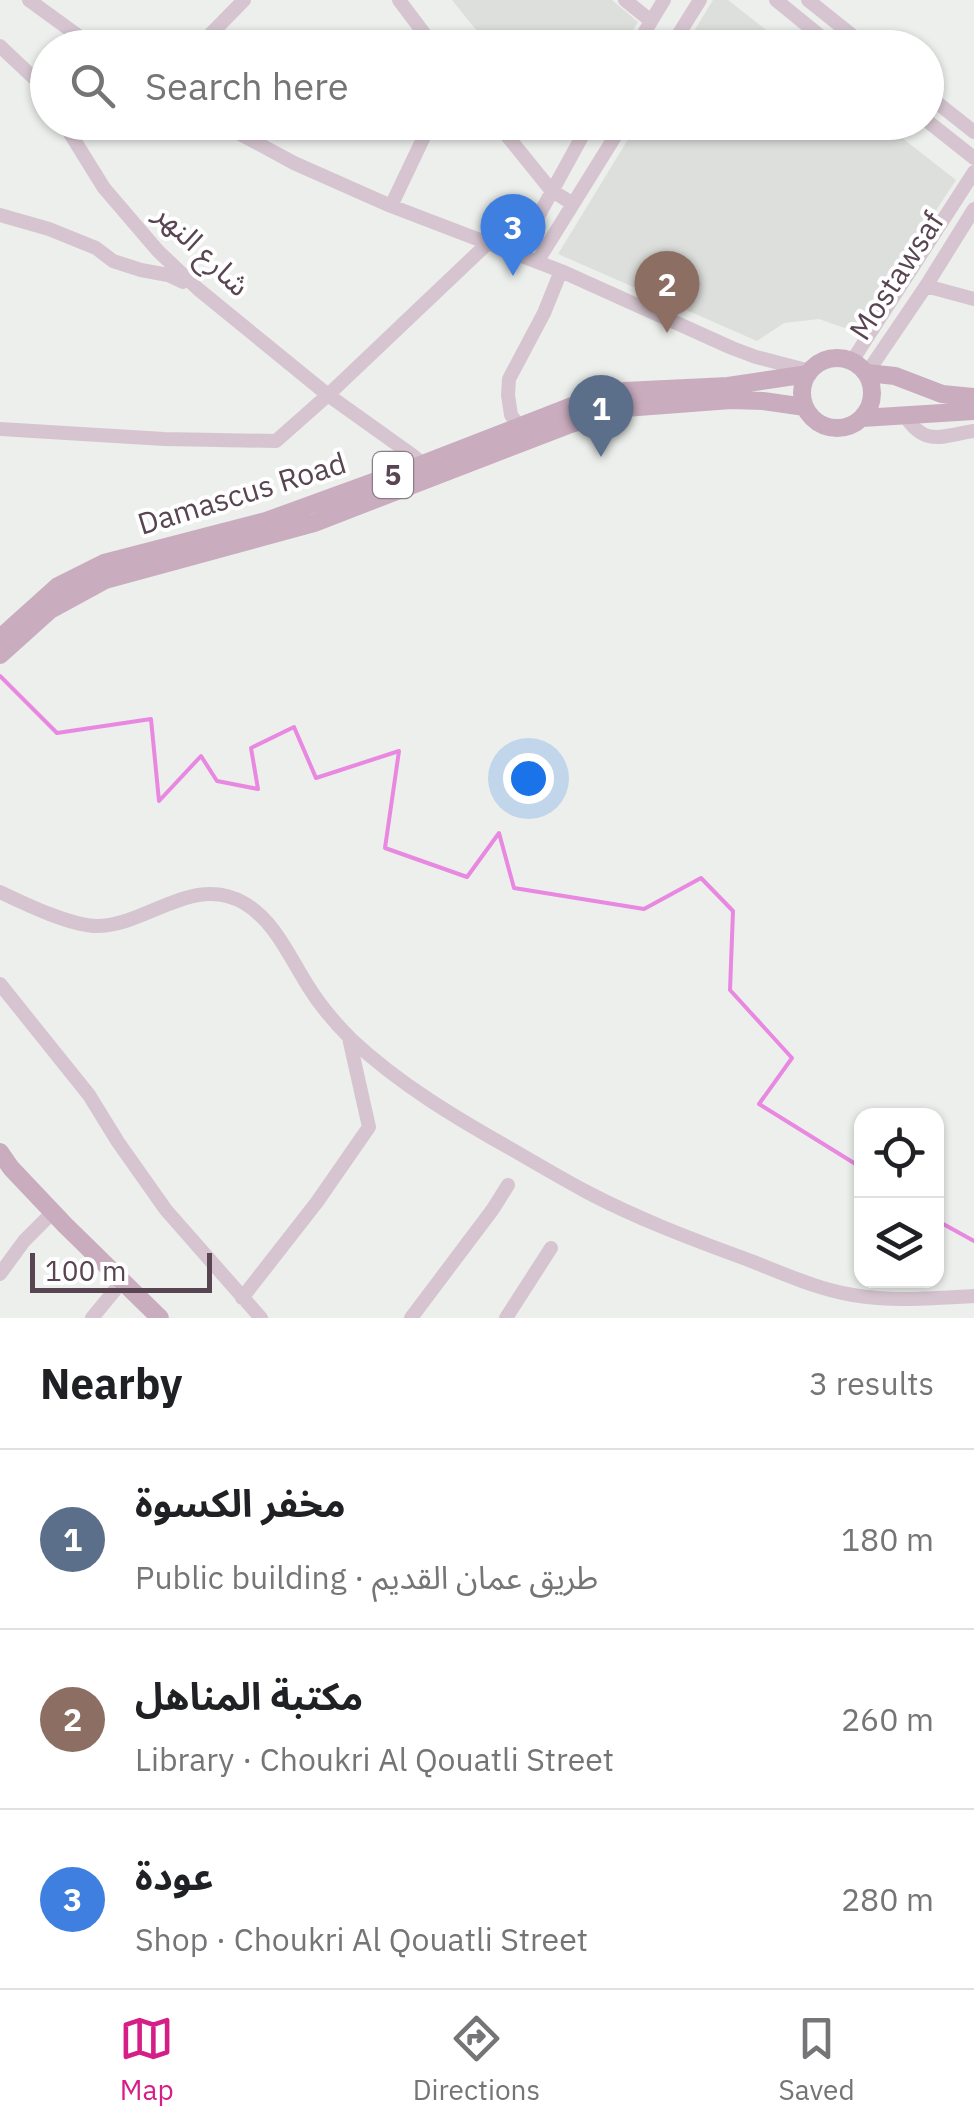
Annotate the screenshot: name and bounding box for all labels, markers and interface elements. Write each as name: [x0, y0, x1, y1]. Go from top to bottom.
search box: [30, 30, 944, 140]
icon: search: [65, 58, 120, 113]
text: Search here: [145, 61, 349, 110]
street label: شارع النهر: [144, 193, 259, 307]
pin: 3: [480, 194, 546, 276]
street label: Mostawsaf: [840, 203, 952, 347]
pin: 2: [634, 250, 700, 333]
pin: 1: [568, 374, 634, 457]
street label: Damascus Road: [133, 442, 350, 543]
road number: 5: [373, 452, 413, 498]
your location: [503, 753, 554, 804]
map controls: [854, 1108, 944, 1288]
button: locate: [854, 1108, 944, 1198]
button: layers: [854, 1198, 944, 1288]
scale bar: [30, 1248, 212, 1292]
text: 100 m: [45, 1252, 126, 1289]
text: Nearby: [40, 1356, 182, 1411]
text: 3 results: [809, 1362, 934, 1404]
text: مخفر الكسوة: [135, 1478, 346, 1527]
text: 1: [63, 1518, 82, 1560]
text: 180 m: [841, 1518, 934, 1560]
text: Public building · طريق عمان القديم: [135, 1556, 598, 1598]
text: مكتبة المناهل: [135, 1671, 363, 1720]
text: 2: [63, 1698, 82, 1740]
text: 260 m: [841, 1698, 934, 1740]
text: Library · Choukri Al Qouatli Street: [135, 1738, 614, 1780]
text: عودة: [135, 1851, 214, 1900]
text: 3: [63, 1878, 82, 1920]
text: 280 m: [841, 1878, 934, 1920]
text: Shop · Choukri Al Qouatli Street: [135, 1918, 588, 1960]
tab: Map: [119, 2011, 174, 2108]
tab: Directions: [413, 2011, 540, 2108]
tab: Saved: [779, 2011, 855, 2108]

